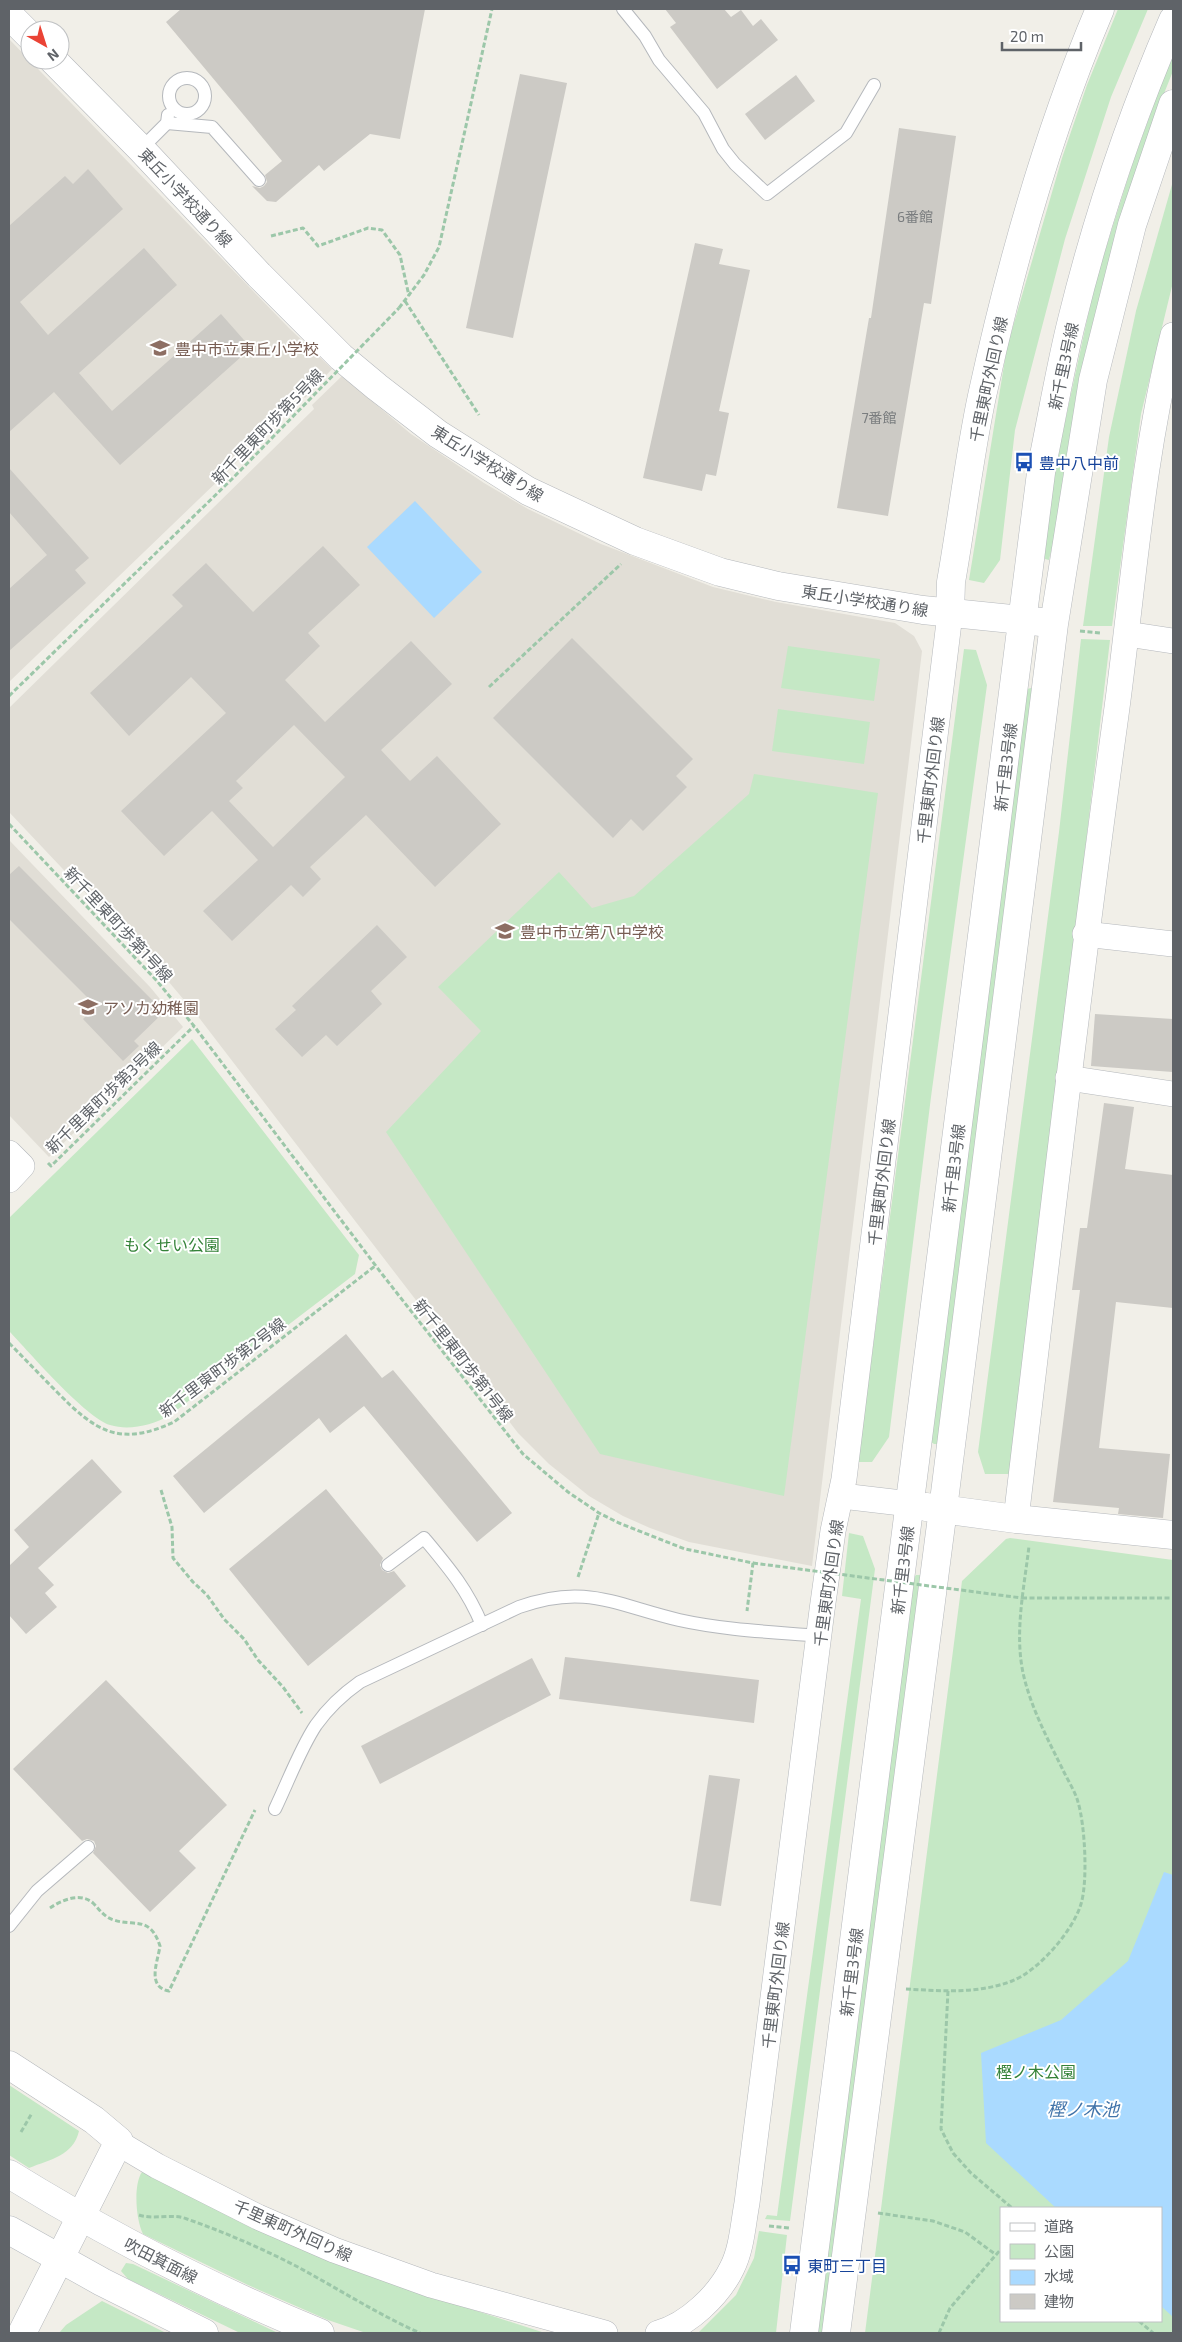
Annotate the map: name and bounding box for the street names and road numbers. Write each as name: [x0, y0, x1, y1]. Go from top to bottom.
street label: 東丘小学校通り線: [135, 144, 237, 250]
street label: 千里東町外回り線: [965, 314, 1011, 444]
street label: 新千里3号線: [1044, 321, 1082, 411]
street label: 新千里東町歩第5号線: [207, 365, 327, 487]
street label: 東丘小学校通り線: [429, 421, 547, 505]
street label: 東丘小学校通り線: [800, 581, 930, 619]
street label: 千里東町外回り線: [913, 715, 947, 845]
street label: 新千里3号線: [990, 722, 1020, 812]
street label: 新千里東町歩第1号線: [61, 863, 177, 985]
street label: 新千里東町歩第3号線: [41, 1037, 165, 1157]
street label: 千里東町外回り線: [864, 1117, 898, 1247]
street label: 新千里3号線: [938, 1123, 968, 1213]
street label: 新千里東町歩第1号線: [410, 1295, 518, 1425]
street label: 新千里東町歩第2号線: [155, 1313, 289, 1421]
street label: 千里東町外回り線: [810, 1518, 846, 1648]
street label: 新千里3号線: [887, 1525, 917, 1615]
street label: 千里東町外回り線: [758, 1920, 792, 2050]
street label: 新千里3号線: [836, 1927, 866, 2017]
street label: 千里東町外回り線: [231, 2195, 355, 2265]
street label: 吹田箕面線: [121, 2233, 201, 2287]

